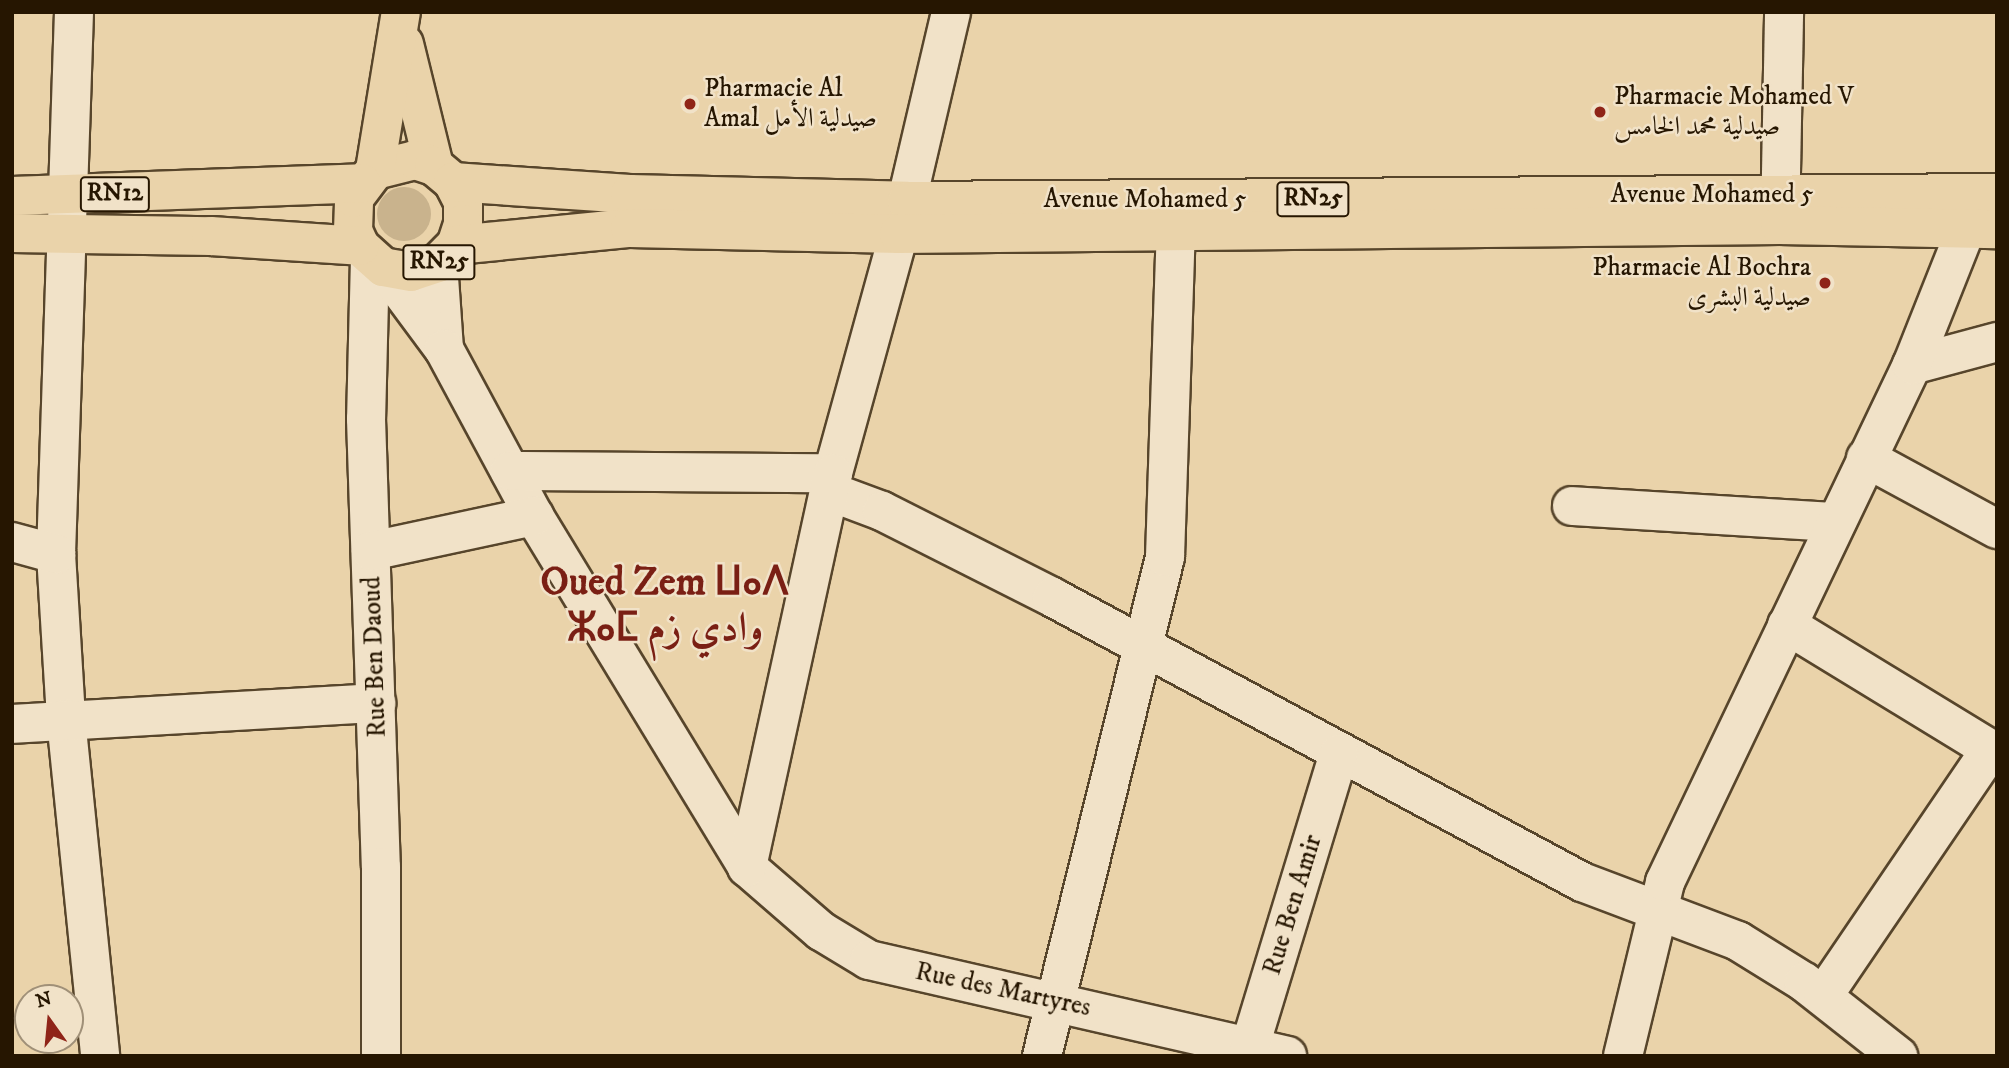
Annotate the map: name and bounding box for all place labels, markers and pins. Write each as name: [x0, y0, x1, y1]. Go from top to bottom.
place label: Pharmacie Al Amal صيدلية الأمل: [704, 73, 877, 134]
place label: Pharmacie Mohamed V صيدلية محمد الخامس: [1614, 81, 1854, 142]
marker: Pharmacie Al Amal صيدلية الأمل: [682, 96, 698, 112]
marker: Pharmacie Mohamed V صيدلية محمد الخامس: [1592, 104, 1608, 120]
place label: Pharmacie Al Bochra صيدلية البشرى: [1592, 252, 1811, 314]
marker: Pharmacie Al Bochra صيدلية البشرى: [1817, 275, 1833, 291]

